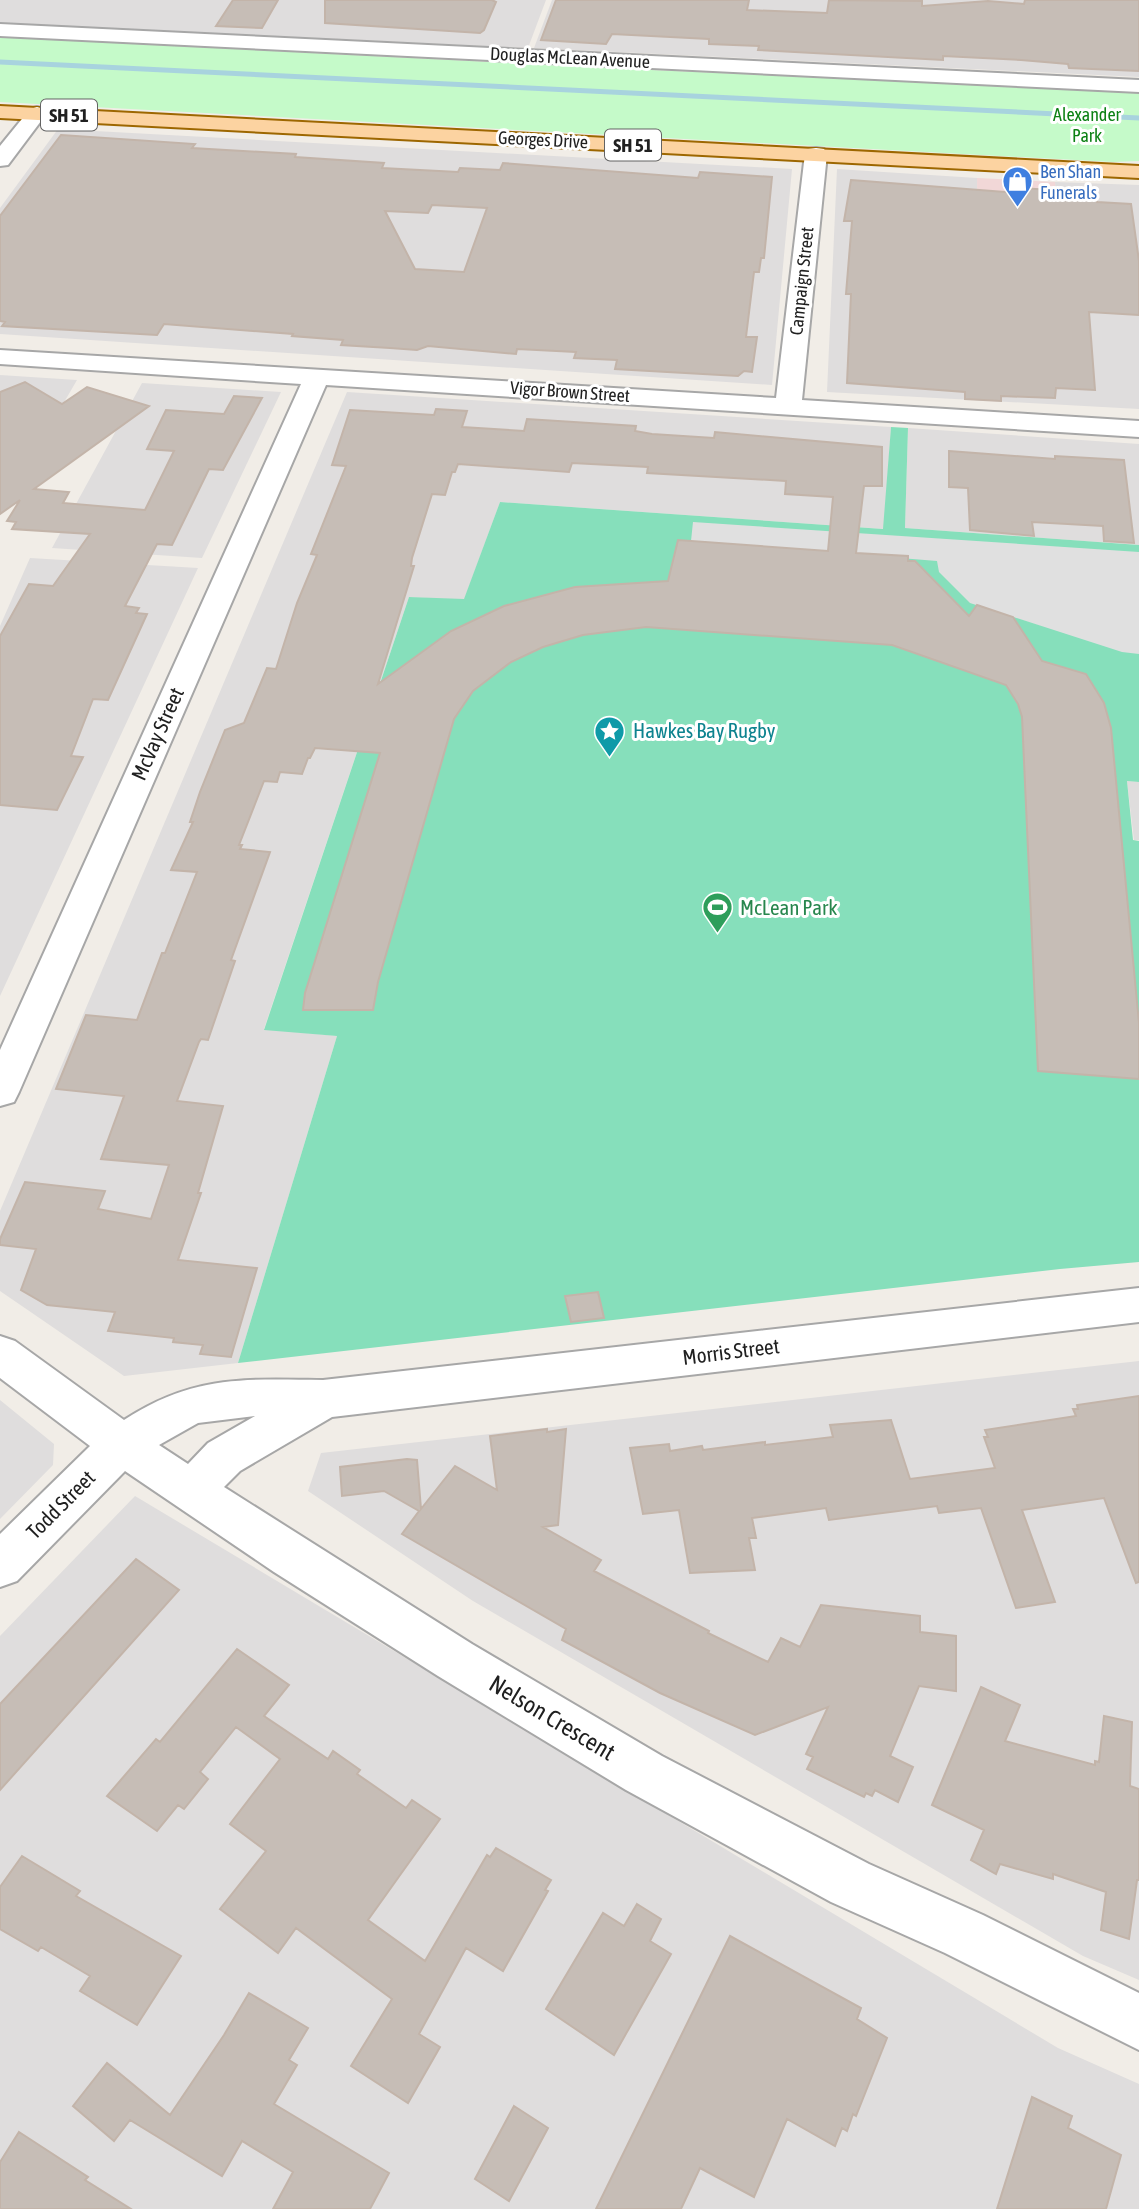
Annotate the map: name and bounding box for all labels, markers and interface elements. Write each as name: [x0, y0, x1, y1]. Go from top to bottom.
street label: Douglas McLean Avenue: [489, 43, 651, 72]
road number: SH 51: [41, 99, 97, 130]
park label: Alexander Park: [1053, 104, 1122, 146]
street label: Georges Drive: [497, 127, 589, 152]
road number: SH 51: [605, 130, 661, 160]
place label: Ben Shan Funerals: [1040, 161, 1101, 203]
shop icon: Ben Shan Funerals: [1000, 165, 1034, 209]
street label: Campaign Street: [785, 226, 818, 336]
street label: Vigor Brown Street: [509, 377, 631, 406]
street label: McVay Street: [126, 684, 188, 784]
place icon: Hawkes Bay Rugby: [593, 714, 627, 758]
place label: Hawkes Bay Rugby: [633, 718, 776, 742]
sports icon: McLean Park: [700, 891, 734, 935]
place label: McLean Park: [740, 895, 837, 919]
street label: Morris Street: [681, 1333, 781, 1369]
street label: Todd Street: [21, 1465, 99, 1543]
street label: Nelson Crescent: [485, 1670, 620, 1766]

